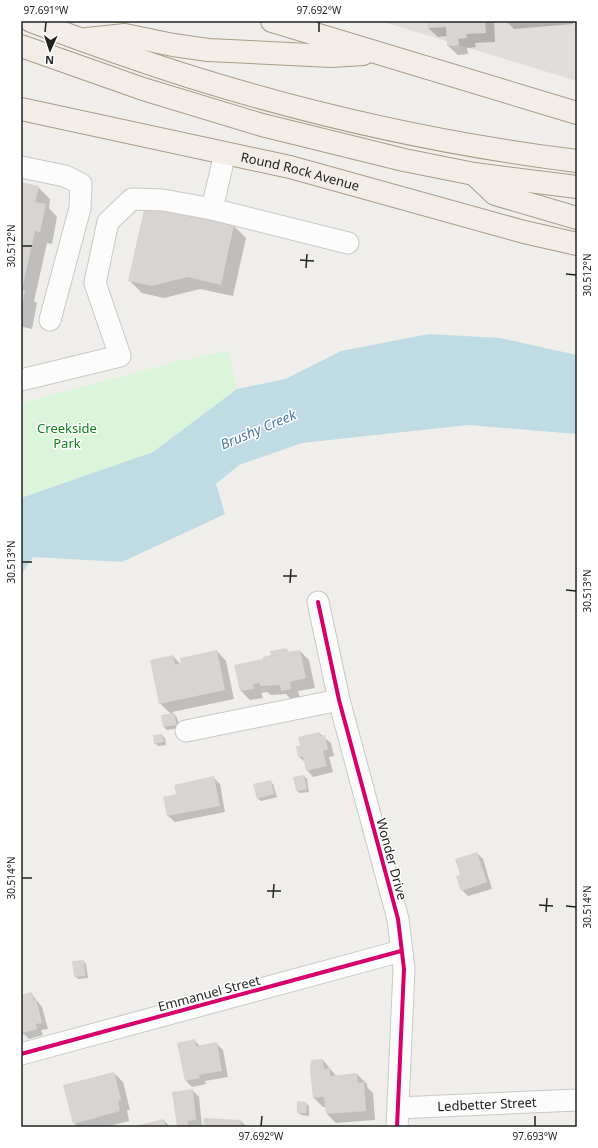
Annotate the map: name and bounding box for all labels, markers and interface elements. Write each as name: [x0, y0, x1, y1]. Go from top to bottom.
text: 97.691°W: [24, 3, 69, 17]
text: 97.692°W: [297, 3, 342, 17]
north arrow: [30, 30, 70, 70]
text: N: [45, 53, 54, 68]
street label: Round Rock Avenue: [239, 148, 361, 195]
text: 30.512°N: [4, 224, 18, 268]
text: 30.512°N: [580, 253, 594, 297]
water label: Brushy Creek: [217, 404, 300, 454]
park label: Creekside Park: [37, 419, 97, 452]
text: 30.513°N: [4, 540, 18, 584]
text: 30.513°N: [580, 569, 594, 613]
street label: Wonder Drive: [372, 816, 412, 902]
text: 30.514°N: [4, 856, 18, 900]
text: 30.514°N: [580, 885, 594, 929]
street label: Emmanuel Street: [156, 971, 262, 1015]
street label: Ledbetter Street: [437, 1093, 537, 1115]
text: 97.692°W: [239, 1129, 284, 1143]
text: 97.693°W: [513, 1129, 558, 1143]

